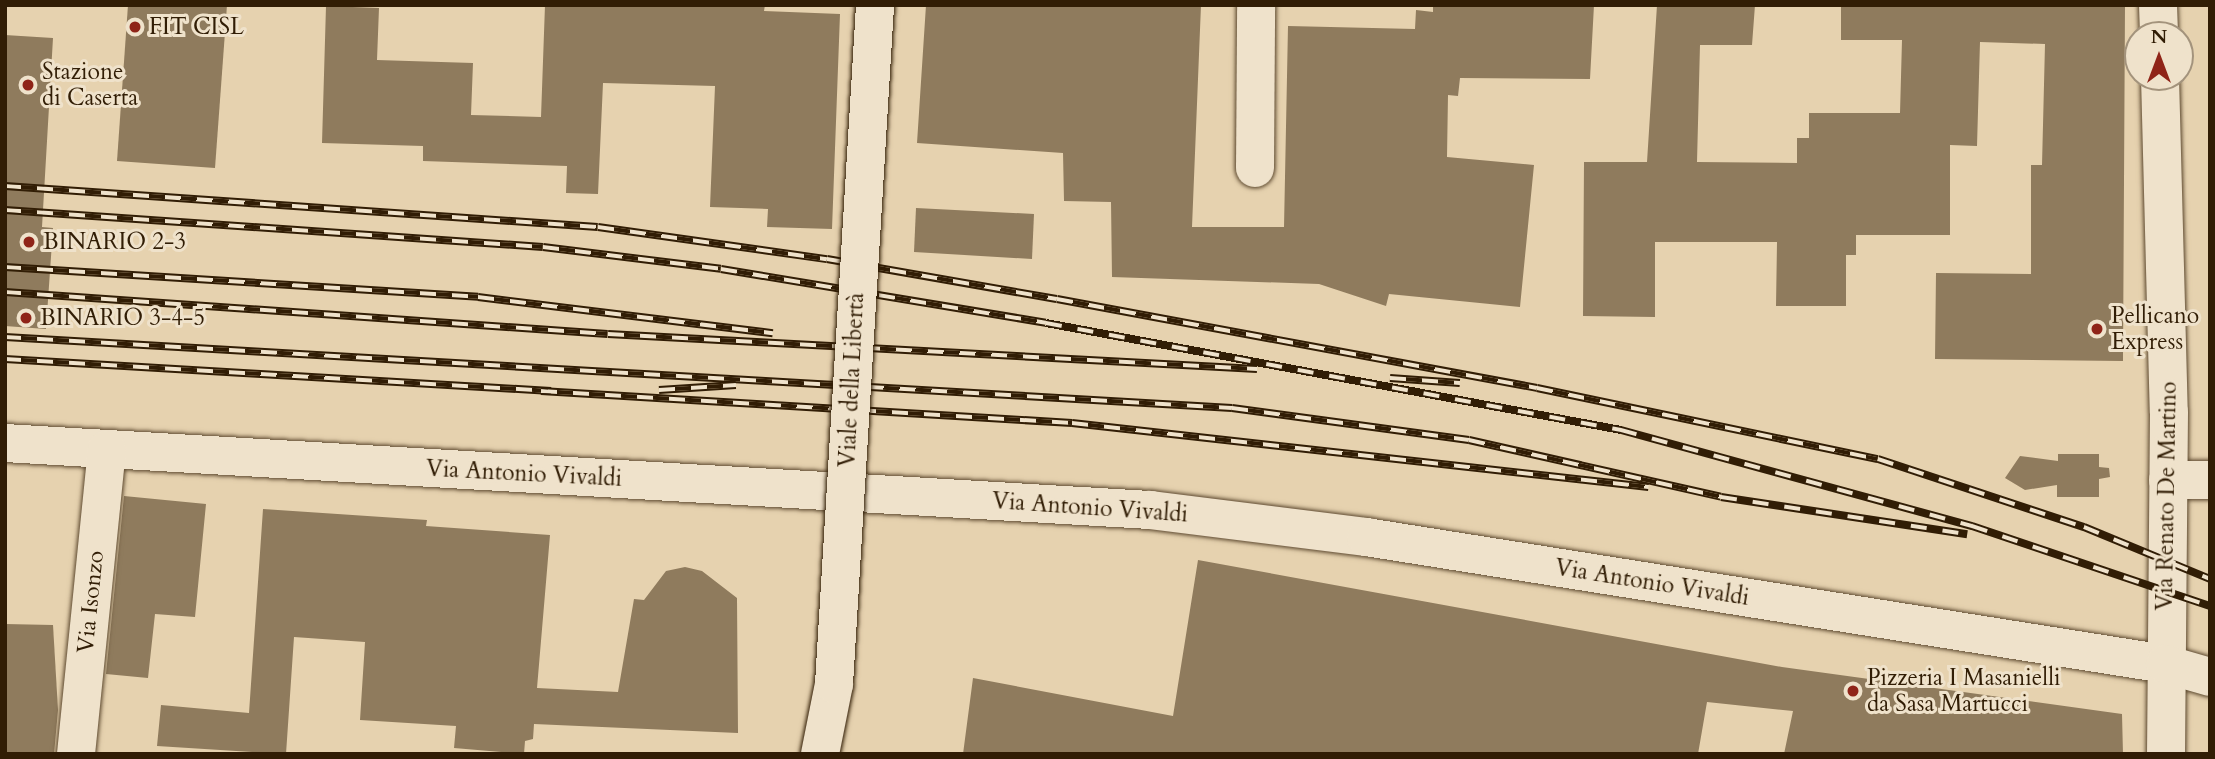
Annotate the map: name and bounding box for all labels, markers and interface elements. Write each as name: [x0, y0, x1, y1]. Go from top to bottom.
place label: FIT CISL: [149, 13, 244, 41]
marker: FIT CISL: [127, 19, 143, 35]
north arrow: [2124, 21, 2194, 91]
text: N: [2151, 24, 2167, 50]
place label: Stazione di Caserta: [42, 58, 138, 112]
marker: Stazione di Caserta: [20, 77, 36, 93]
place label: BINARIO 2-3: [43, 228, 186, 256]
marker: BINARIO 2-3: [21, 234, 37, 250]
street label: Viale della Libertà: [834, 292, 870, 468]
place label: Pellicano Express: [2111, 302, 2199, 356]
place label: BINARIO 3-4-5: [40, 304, 205, 332]
marker: BINARIO 3-4-5: [18, 310, 34, 326]
marker: Pellicano Express: [2089, 321, 2105, 337]
street label: Via Renato De Martino: [2151, 381, 2183, 611]
street label: Via Antonio Vivaldi: [425, 455, 623, 493]
street label: Via Antonio Vivaldi: [991, 487, 1189, 529]
street label: Via Isonzo: [72, 549, 110, 655]
street label: Via Antonio Vivaldi: [1553, 554, 1751, 612]
place label: Pizzeria I Masanielli da Sasa Martucci: [1867, 664, 2060, 718]
marker: Pizzeria I Masanielli da Sasa Martucci: [1845, 683, 1861, 699]

